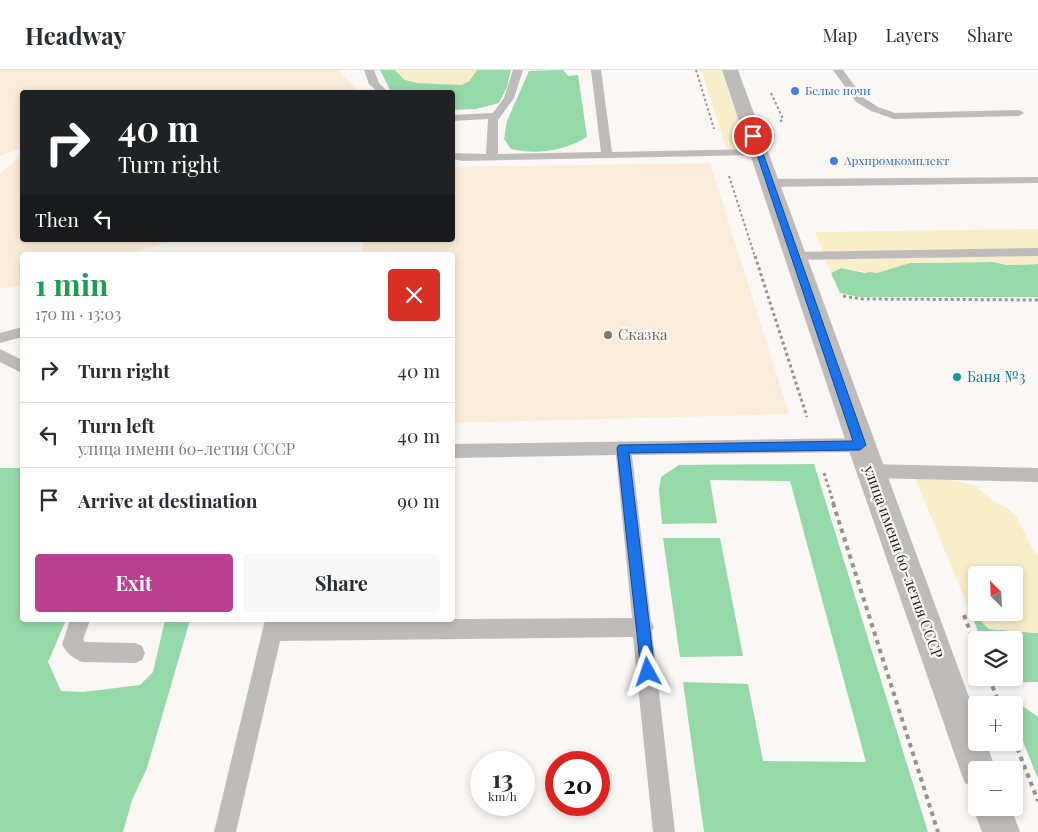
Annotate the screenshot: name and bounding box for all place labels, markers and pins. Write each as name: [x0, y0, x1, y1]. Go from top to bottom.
place label: Белые ночи: [805, 82, 871, 98]
marker: Белые ночи: [789, 85, 801, 97]
pin: [732, 115, 774, 157]
place label: Архпромкомплект: [843, 152, 950, 168]
marker: Архпромкомплект: [828, 155, 840, 167]
place label: Сказка: [618, 324, 668, 344]
marker: Сказка: [602, 329, 614, 341]
place label: Баня №3: [967, 366, 1026, 386]
marker: Баня №3: [951, 371, 963, 383]

